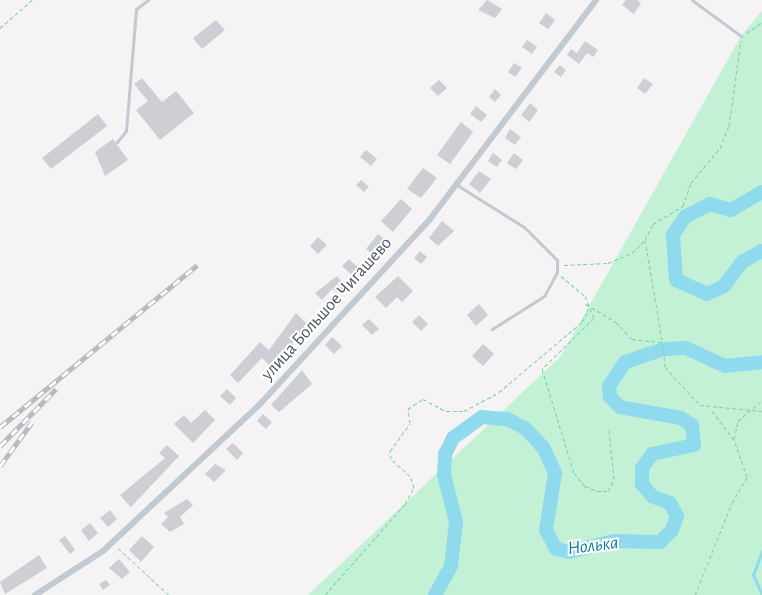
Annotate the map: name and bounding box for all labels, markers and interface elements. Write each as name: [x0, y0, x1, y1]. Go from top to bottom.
street label: улица Большое Чигашево: [257, 233, 397, 385]
water label: Нолька: [566, 532, 620, 560]

